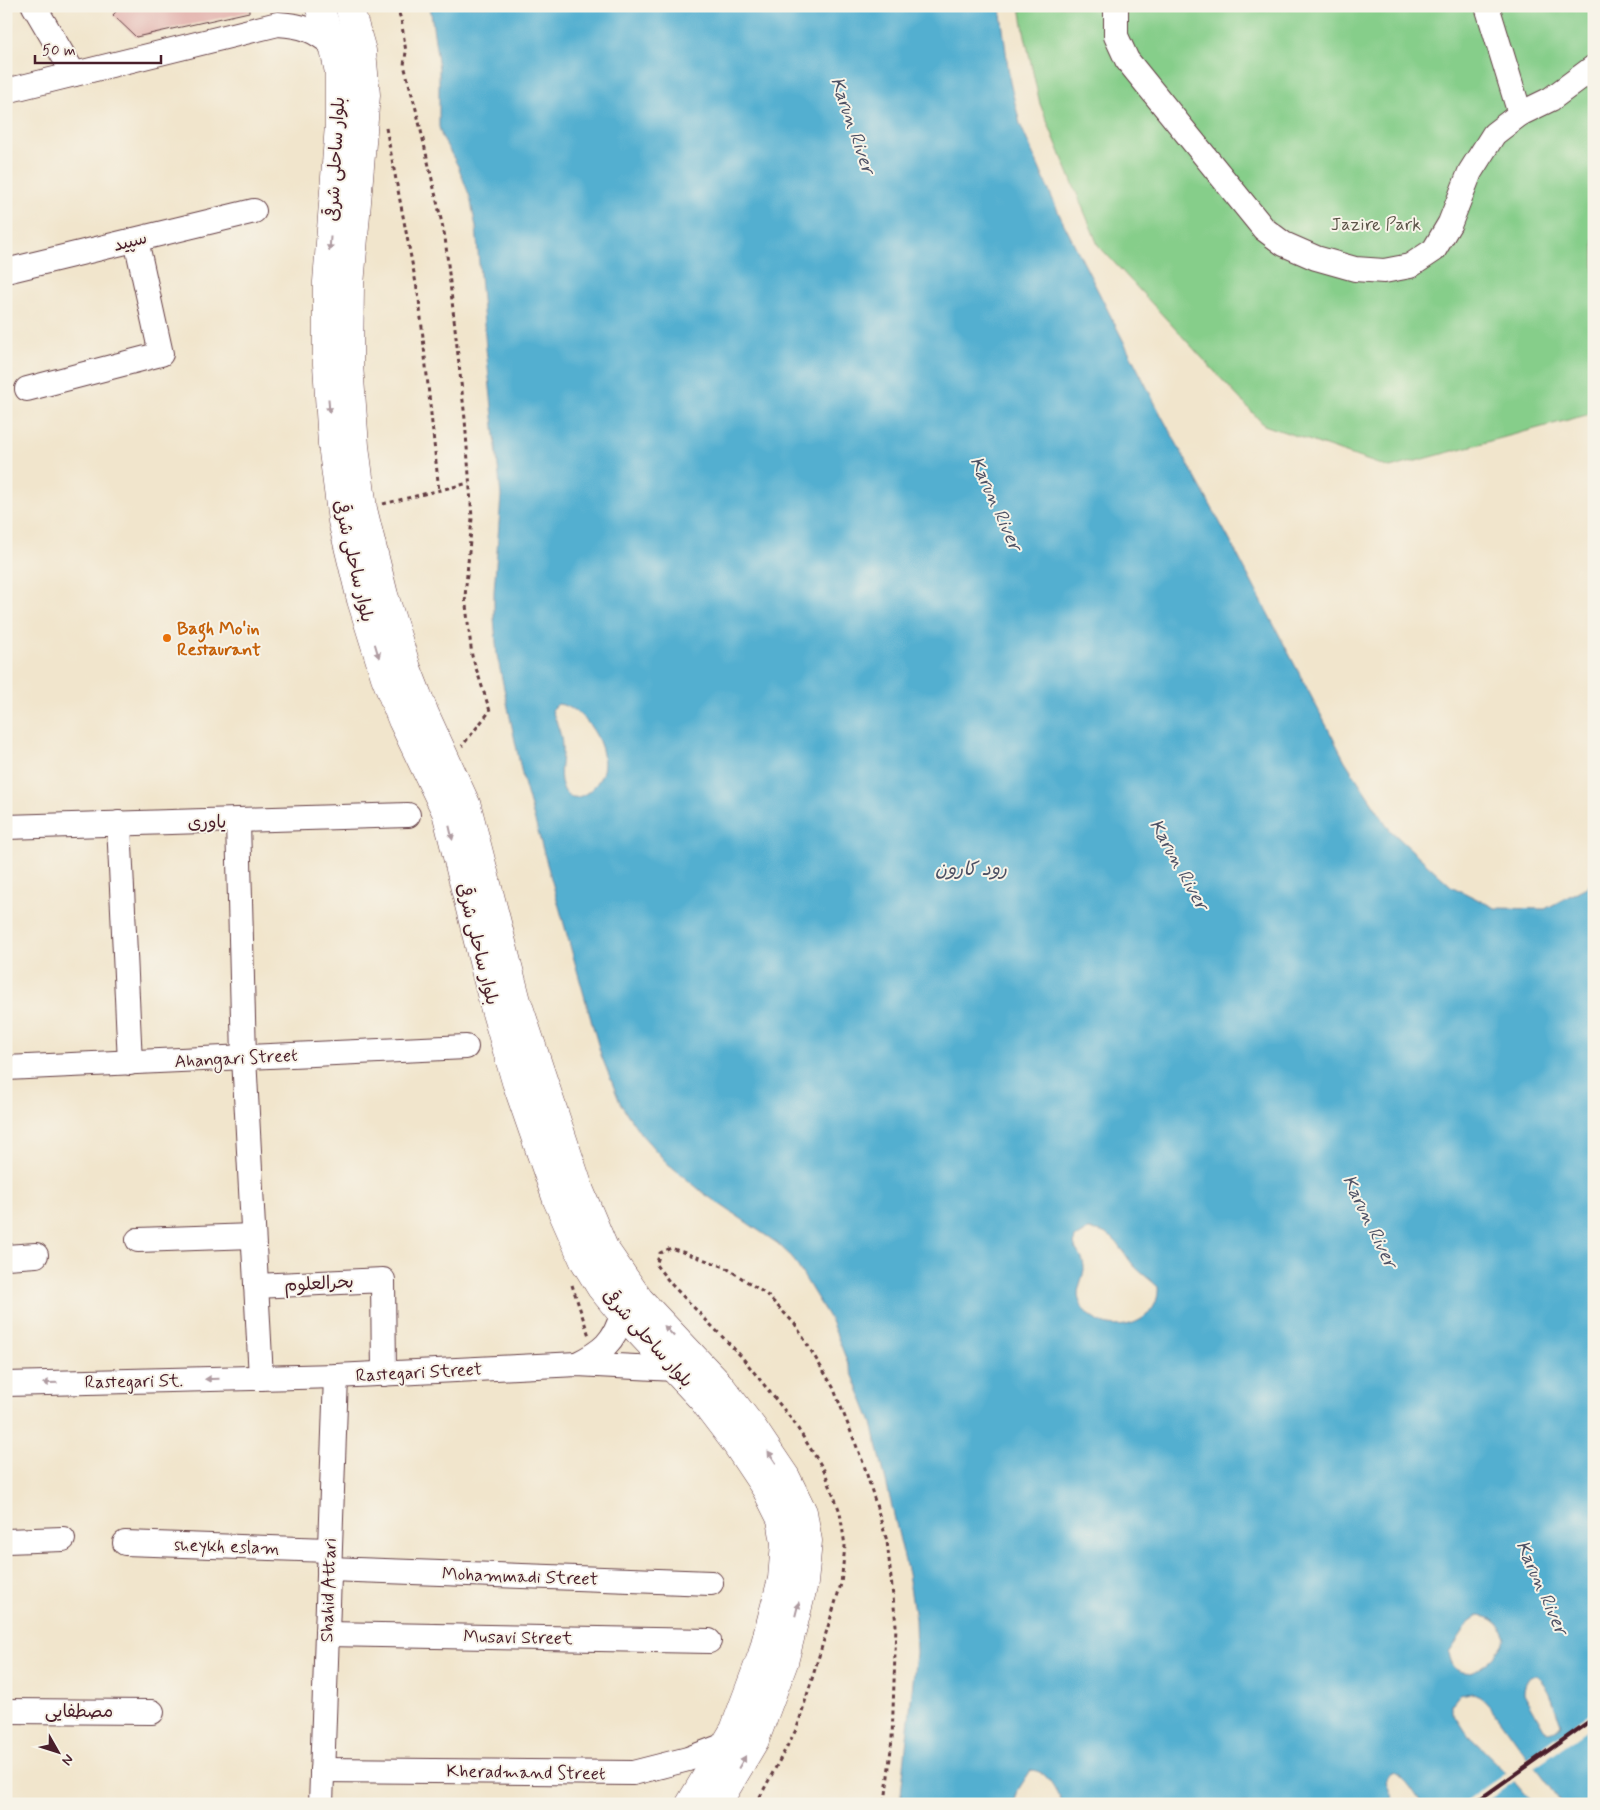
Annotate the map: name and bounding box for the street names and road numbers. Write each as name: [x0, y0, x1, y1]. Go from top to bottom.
street label: بلوار ساحلی شرقی: [320, 96, 351, 222]
street label: سپید: [111, 226, 150, 258]
street label: بلوار ساحلی شرقی: [327, 497, 380, 625]
street label: یاوری: [187, 811, 227, 835]
street label: بلوار ساحلی شرقی: [450, 881, 505, 1008]
street label: Ahangari Street: [174, 1044, 299, 1075]
street label: بحرالعلوم: [284, 1270, 355, 1299]
street label: بلوار ساحلی شرقی: [597, 1284, 699, 1393]
street label: Rastegari Street: [355, 1358, 483, 1388]
street label: Rastegari St.: [85, 1369, 183, 1395]
street label: sheykh eslam: [174, 1533, 280, 1561]
street label: Shahid Attari: [315, 1537, 343, 1643]
street label: Mohammadi Street: [441, 1562, 599, 1592]
street label: Musavi Street: [463, 1625, 573, 1651]
street label: مصطفایی: [45, 1700, 113, 1724]
street label: Kheradmand Street: [446, 1760, 606, 1786]

